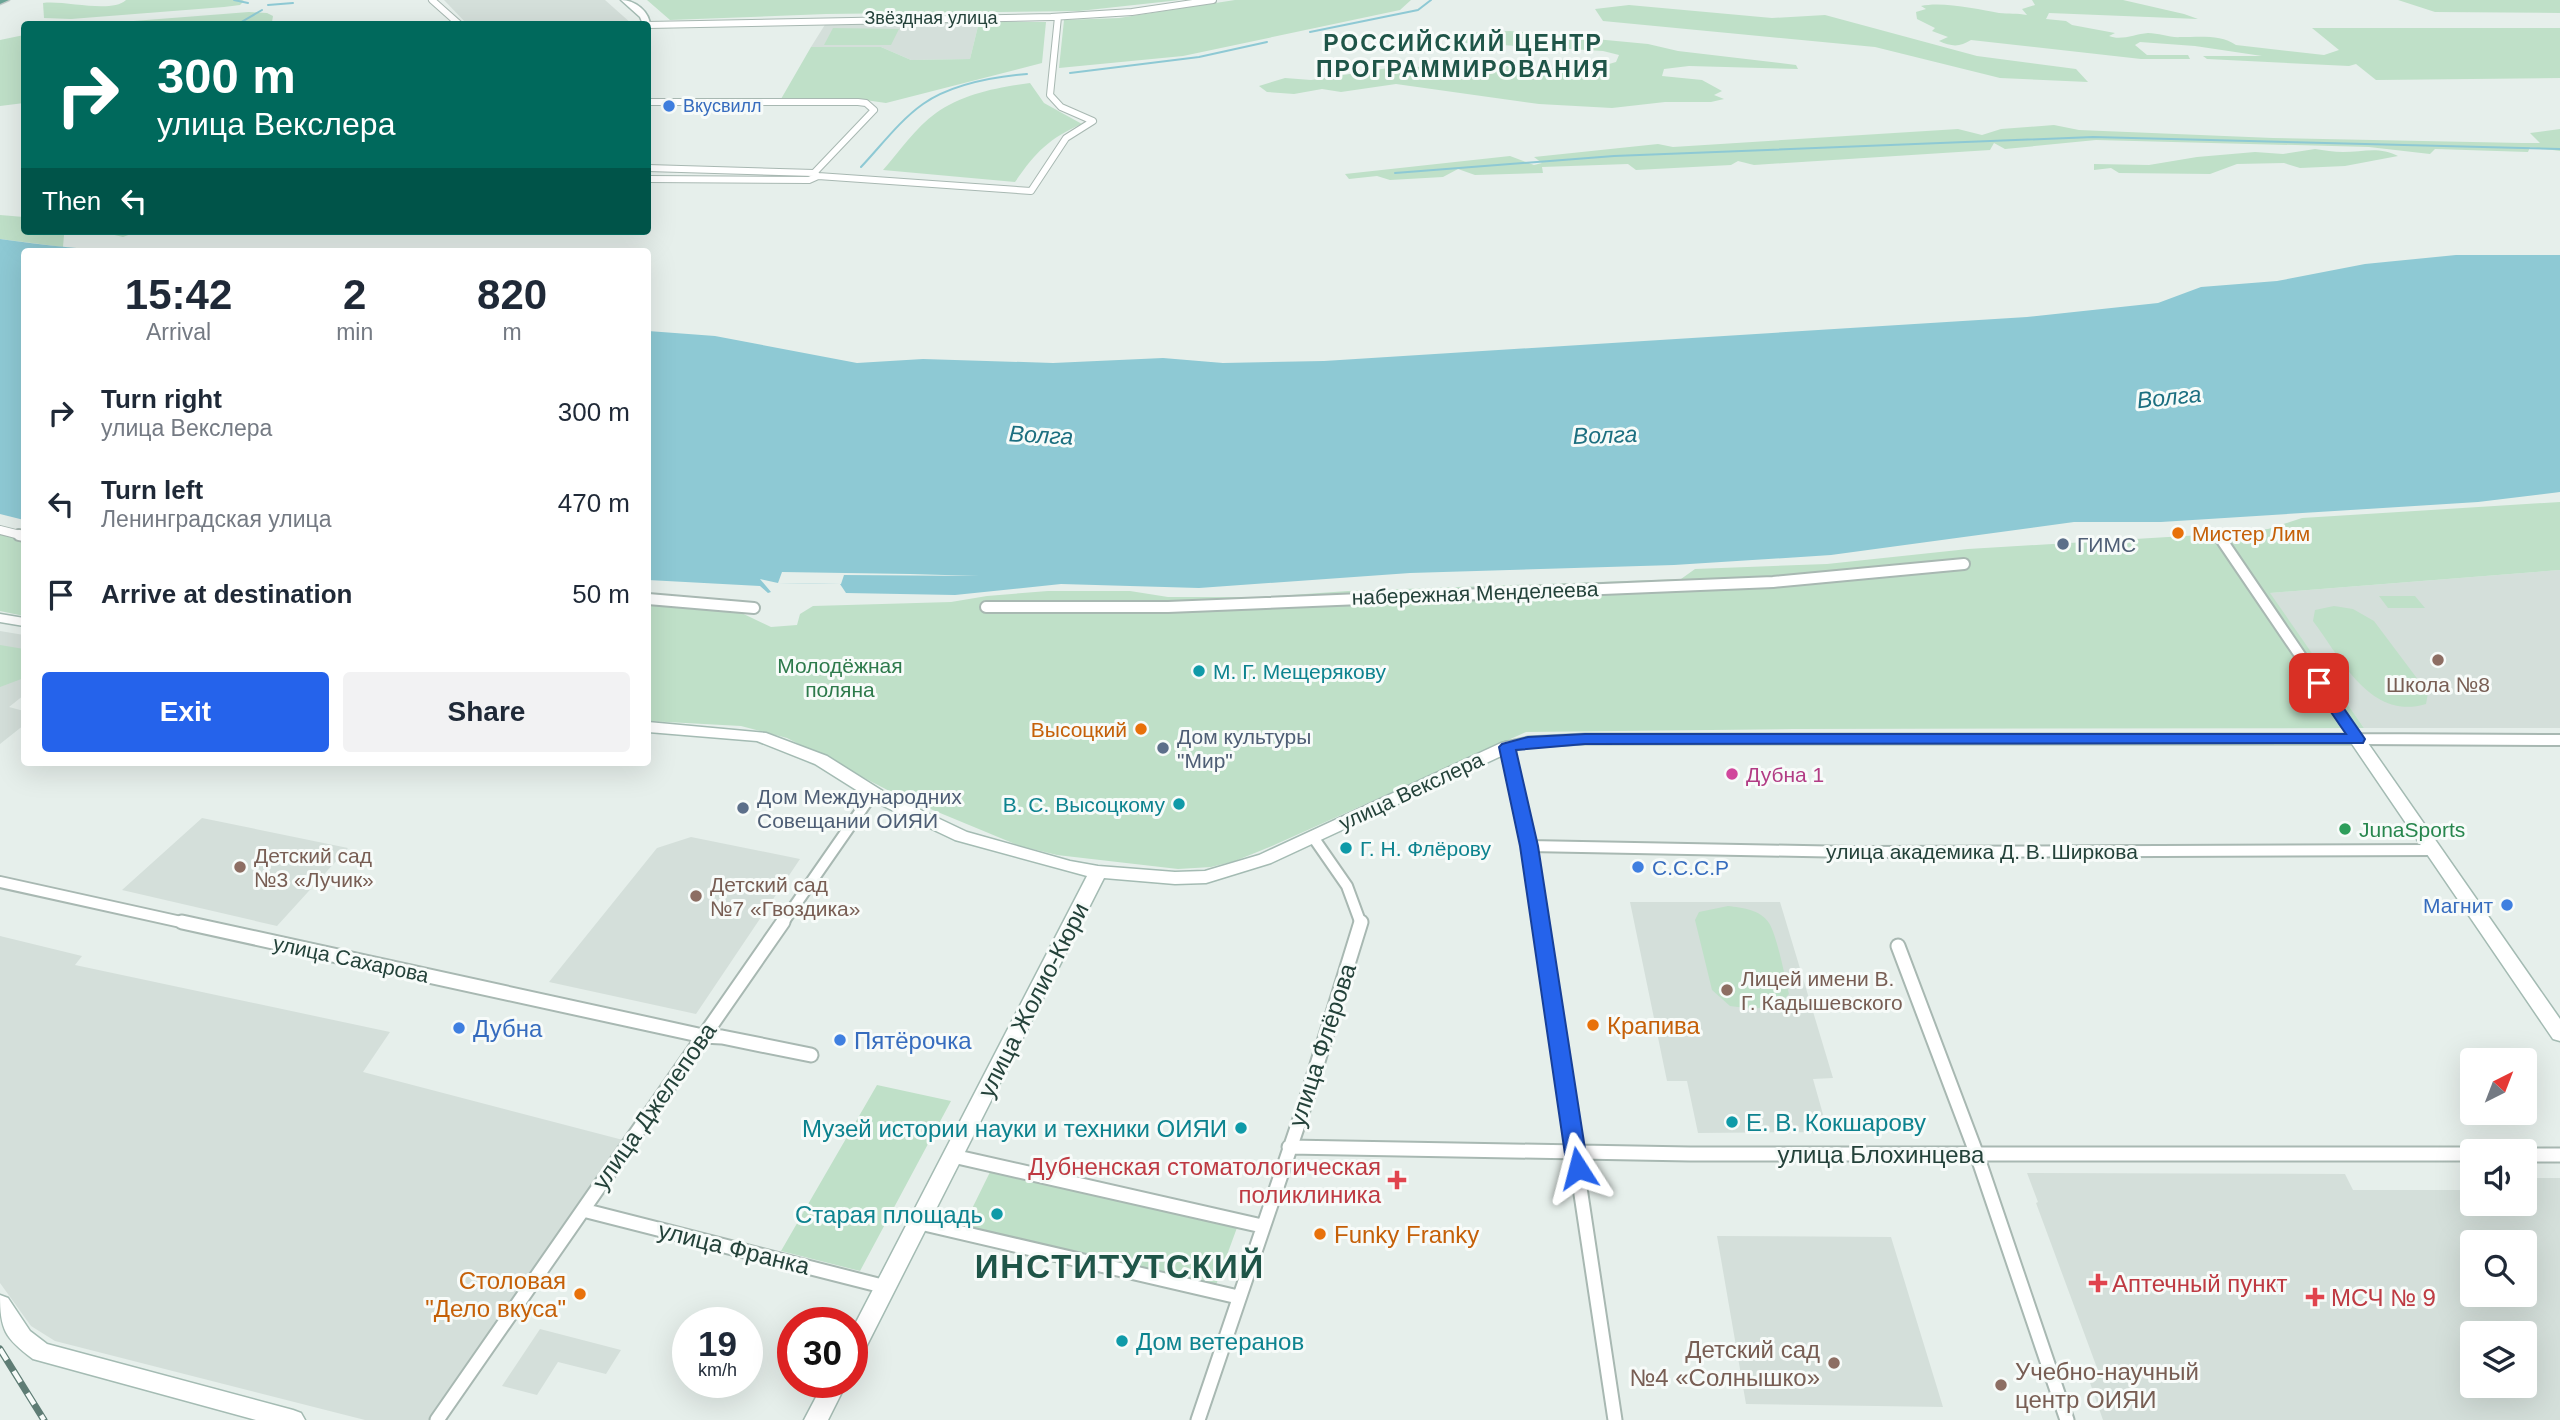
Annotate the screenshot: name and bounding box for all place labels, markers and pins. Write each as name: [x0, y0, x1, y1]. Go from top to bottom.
place label: Вкусвилл: [683, 96, 762, 116]
marker: Вкусвилл: [661, 98, 677, 114]
place label: Мистер Лим: [2192, 522, 2310, 545]
marker: Мистер Лим: [2170, 525, 2186, 541]
place label: ГИМС: [2077, 533, 2136, 556]
marker: ГИМС: [2055, 536, 2071, 552]
marker: Школа №8: [2430, 652, 2446, 668]
pin: [2289, 653, 2349, 713]
place label: М. Г. Мещерякову: [1213, 660, 1386, 683]
marker: М. Г. Мещерякову: [1191, 663, 1207, 679]
place label: Школа №8: [2386, 673, 2490, 696]
place label: Высоцкий: [1031, 718, 1127, 741]
marker: Высоцкий: [1133, 721, 1149, 737]
place label: Дом культуры "Мир": [1177, 725, 1311, 772]
marker: Дом культуры "Мир": [1155, 740, 1171, 756]
place label: Дубна 1: [1746, 763, 1824, 786]
marker: Дубна 1: [1724, 766, 1740, 782]
place label: Дом Международних Совещании ОИЯИ: [757, 785, 962, 832]
place label: В. С. Высоцкому: [1003, 793, 1165, 816]
marker: В. С. Высоцкому: [1171, 796, 1187, 812]
marker: Дом Международних Совещании ОИЯИ: [735, 800, 751, 816]
place label: JunaSports: [2359, 818, 2465, 841]
marker: JunaSports: [2337, 821, 2353, 837]
place label: Г. Н. Флёрову: [1360, 837, 1492, 860]
marker: Г. Н. Флёрову: [1338, 840, 1354, 856]
place label: Детский сад №3 «Лучик»: [254, 844, 374, 891]
place label: С.С.С.Р: [1652, 856, 1729, 879]
marker: Детский сад №3 «Лучик»: [232, 859, 248, 875]
marker: С.С.С.Р: [1630, 859, 1646, 875]
place label: Детский сад №7 «Гвоздика»: [710, 873, 860, 920]
marker: Детский сад №7 «Гвоздика»: [688, 888, 704, 904]
place label: Магнит: [2423, 894, 2493, 917]
marker: Магнит: [2499, 897, 2515, 913]
place label: Лицей имени В. Г. Кадышевского: [1741, 967, 1903, 1014]
marker: Лицей имени В. Г. Кадышевского: [1719, 982, 1735, 998]
place label: Крапива: [1607, 1012, 1701, 1039]
place label: Дубна: [473, 1015, 543, 1042]
marker: Крапива: [1585, 1017, 1601, 1033]
marker: Дубна: [451, 1020, 467, 1036]
place label: Пятёрочка: [854, 1027, 972, 1054]
marker: Пятёрочка: [832, 1032, 848, 1048]
place label: Е. В. Кокшарову: [1746, 1109, 1926, 1136]
marker: Е. В. Кокшарову: [1724, 1114, 1740, 1130]
place label: Музей истории науки и техники ОИЯИ: [802, 1115, 1227, 1142]
marker: Музей истории науки и техники ОИЯИ: [1233, 1120, 1249, 1136]
place label: Дубненская стоматологическая поликлиника: [1028, 1153, 1382, 1208]
marker: Дубненская стоматологическая поликлиника: [1387, 1170, 1407, 1190]
place label: Старая площадь: [795, 1201, 983, 1228]
marker: Старая площадь: [989, 1206, 1005, 1222]
place label: Funky Franky: [1334, 1221, 1479, 1248]
marker: Funky Franky: [1312, 1226, 1328, 1242]
place label: Столовая "Дело вкуса": [425, 1267, 566, 1322]
place label: Аптечный пункт: [2112, 1270, 2287, 1297]
marker: Аптечный пункт: [2090, 1275, 2106, 1291]
place label: МСЧ № 9: [2331, 1284, 2436, 1311]
marker: Столовая "Дело вкуса": [572, 1286, 588, 1302]
marker: МСЧ № 9: [2305, 1287, 2325, 1307]
place label: Дом ветеранов: [1136, 1328, 1304, 1355]
marker: Дом ветеранов: [1114, 1333, 1130, 1349]
place label: Детский сад №4 «Солнышко»: [1630, 1336, 1820, 1391]
marker: Детский сад №4 «Солнышко»: [1826, 1355, 1842, 1371]
place label: Учебно-научный центр ОИЯИ: [2015, 1358, 2199, 1413]
marker: Учебно-научный центр ОИЯИ: [1993, 1377, 2009, 1393]

